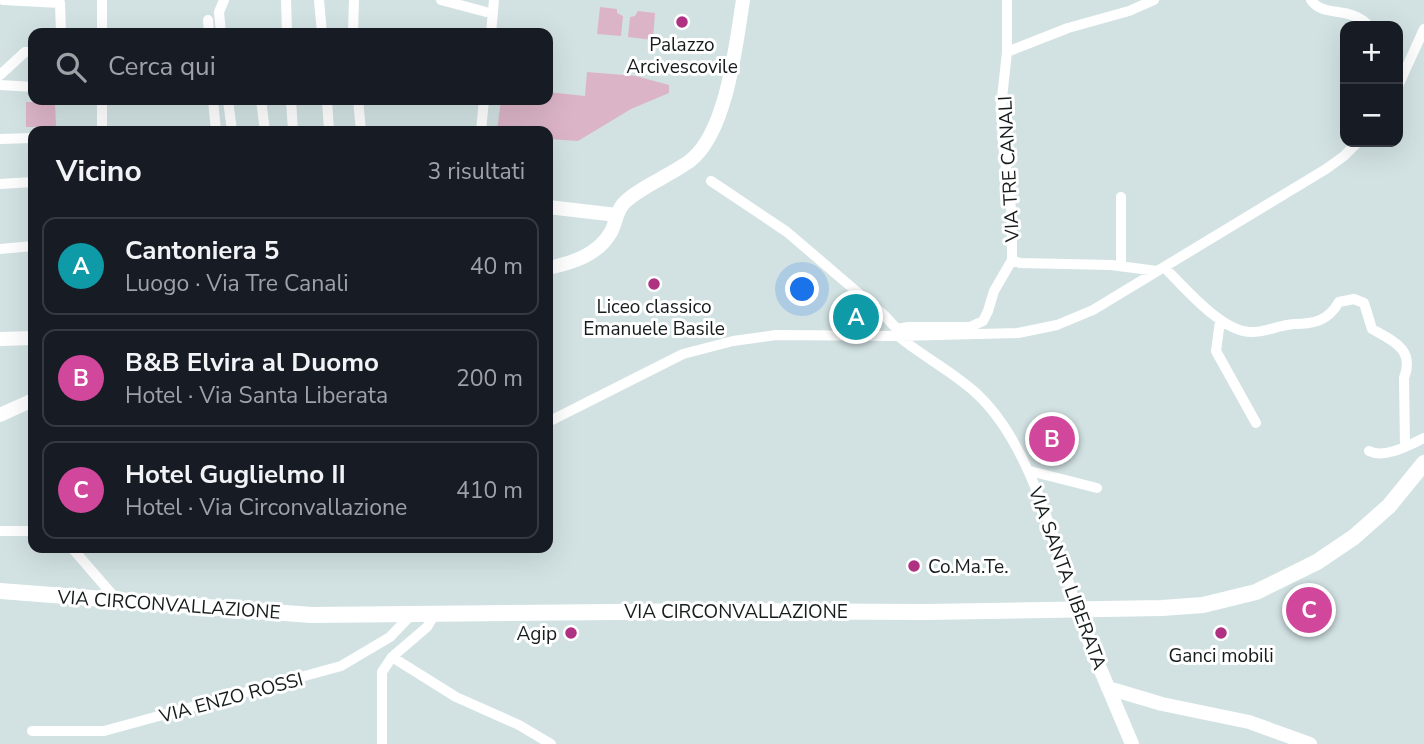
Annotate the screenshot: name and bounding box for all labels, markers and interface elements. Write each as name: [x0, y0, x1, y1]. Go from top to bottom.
marker: Palazzo Arcivescovile: [674, 14, 690, 30]
map controls: [1340, 21, 1403, 147]
button: +: [1340, 21, 1403, 84]
search box: [28, 28, 553, 105]
place label: Palazzo Arcivescovile: [626, 32, 738, 80]
icon: search: [52, 48, 90, 86]
text: Cerca qui: [108, 49, 216, 84]
button: −: [1340, 84, 1403, 147]
street label: VIA TRE CANALI: [992, 95, 1026, 244]
text: Vicino: [56, 151, 142, 192]
text: 3 risultati: [428, 156, 525, 187]
text: Cantoniera 5: [125, 233, 279, 268]
text: A: [72, 251, 90, 282]
text: 40 m: [470, 251, 523, 282]
text: Luogo · Via Tre Canali: [125, 268, 349, 299]
your location: [785, 272, 819, 306]
marker: Liceo classico Emanuele Basile: [646, 276, 662, 292]
pin: A: [833, 291, 879, 343]
place label: Liceo classico Emanuele Basile: [583, 294, 725, 342]
text: B&B Elvira al Duomo: [125, 345, 379, 380]
text: B: [73, 363, 89, 394]
text: 200 m: [456, 363, 523, 394]
text: Hotel · Via Santa Liberata: [125, 380, 388, 411]
pin: B: [1029, 413, 1075, 465]
text: Hotel Guglielmo II: [125, 457, 346, 492]
text: C: [73, 475, 89, 506]
text: 410 m: [456, 475, 523, 506]
street label: VIA SANTA LIBERATA: [1022, 482, 1112, 674]
text: Hotel · Via Circonvallazione: [125, 492, 407, 523]
place label: Co.Ma.Te.: [928, 554, 1009, 580]
marker: Co.Ma.Te.: [906, 558, 922, 574]
street label: VIA CIRCONVALLAZIONE: [56, 584, 281, 626]
pin: C: [1286, 584, 1332, 636]
street label: VIA CIRCONVALLAZIONE: [623, 599, 848, 625]
place label: Agip: [517, 621, 557, 647]
marker: Agip: [563, 625, 579, 641]
marker: Ganci mobili: [1213, 625, 1229, 641]
place label: Ganci mobili: [1168, 643, 1274, 669]
street label: VIA ENZO ROSSI: [156, 666, 306, 730]

